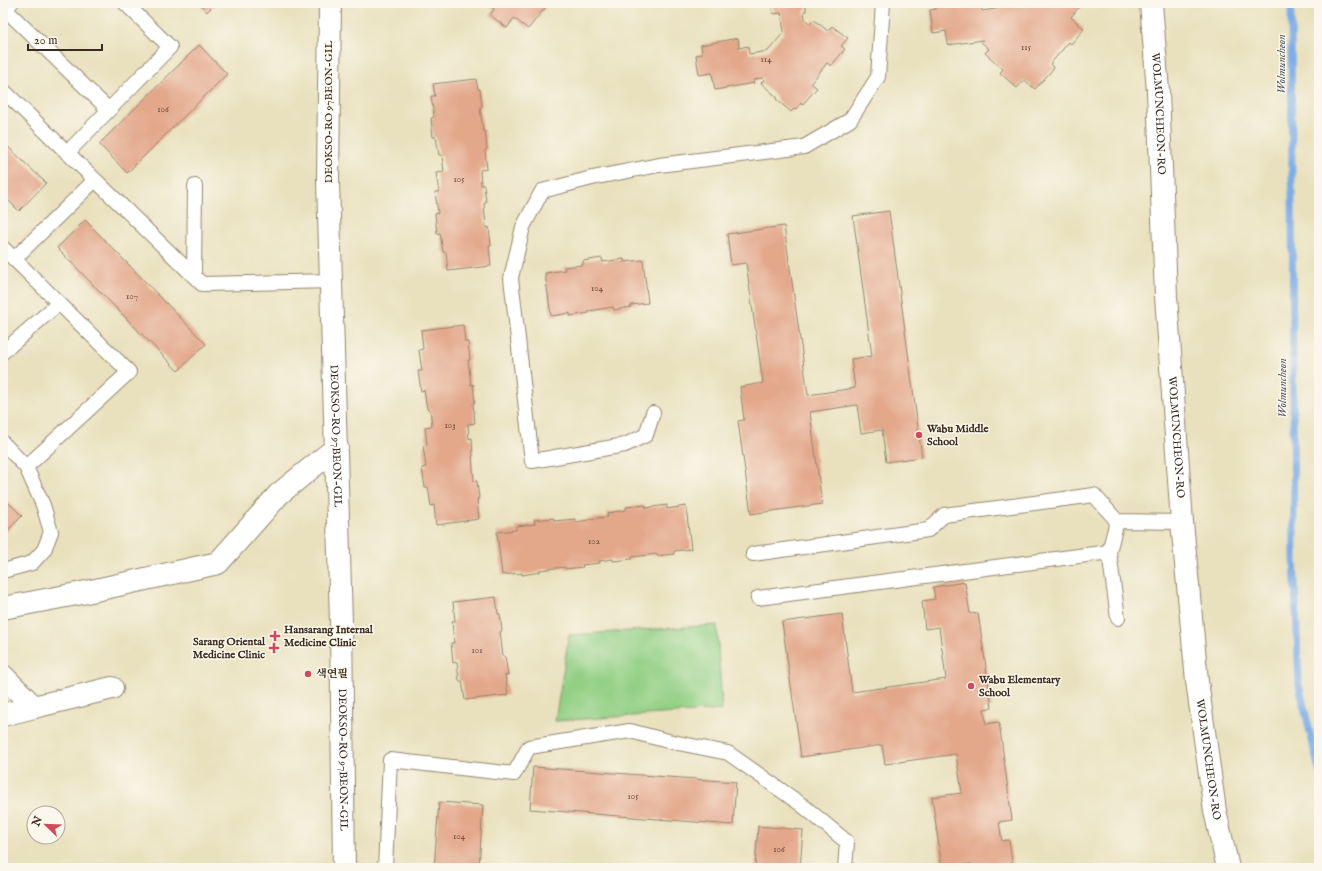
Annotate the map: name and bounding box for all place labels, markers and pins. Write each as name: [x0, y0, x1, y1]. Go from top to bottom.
place label: Wabu Middle School: [926, 422, 988, 449]
marker: Wabu Middle School: [914, 430, 924, 440]
place label: Hansarang Internal Medicine Clinic: [284, 623, 374, 650]
marker: Hansarang Internal Medicine Clinic: [269, 630, 281, 642]
place label: Sarang Oriental Medicine Clinic: [193, 635, 266, 662]
marker: Sarang Oriental Medicine Clinic: [268, 642, 280, 654]
place label: 색연필: [316, 667, 348, 681]
marker: 색연필: [303, 669, 313, 679]
place label: Wabu Elementary School: [978, 673, 1061, 700]
marker: Wabu Elementary School: [966, 681, 976, 691]

